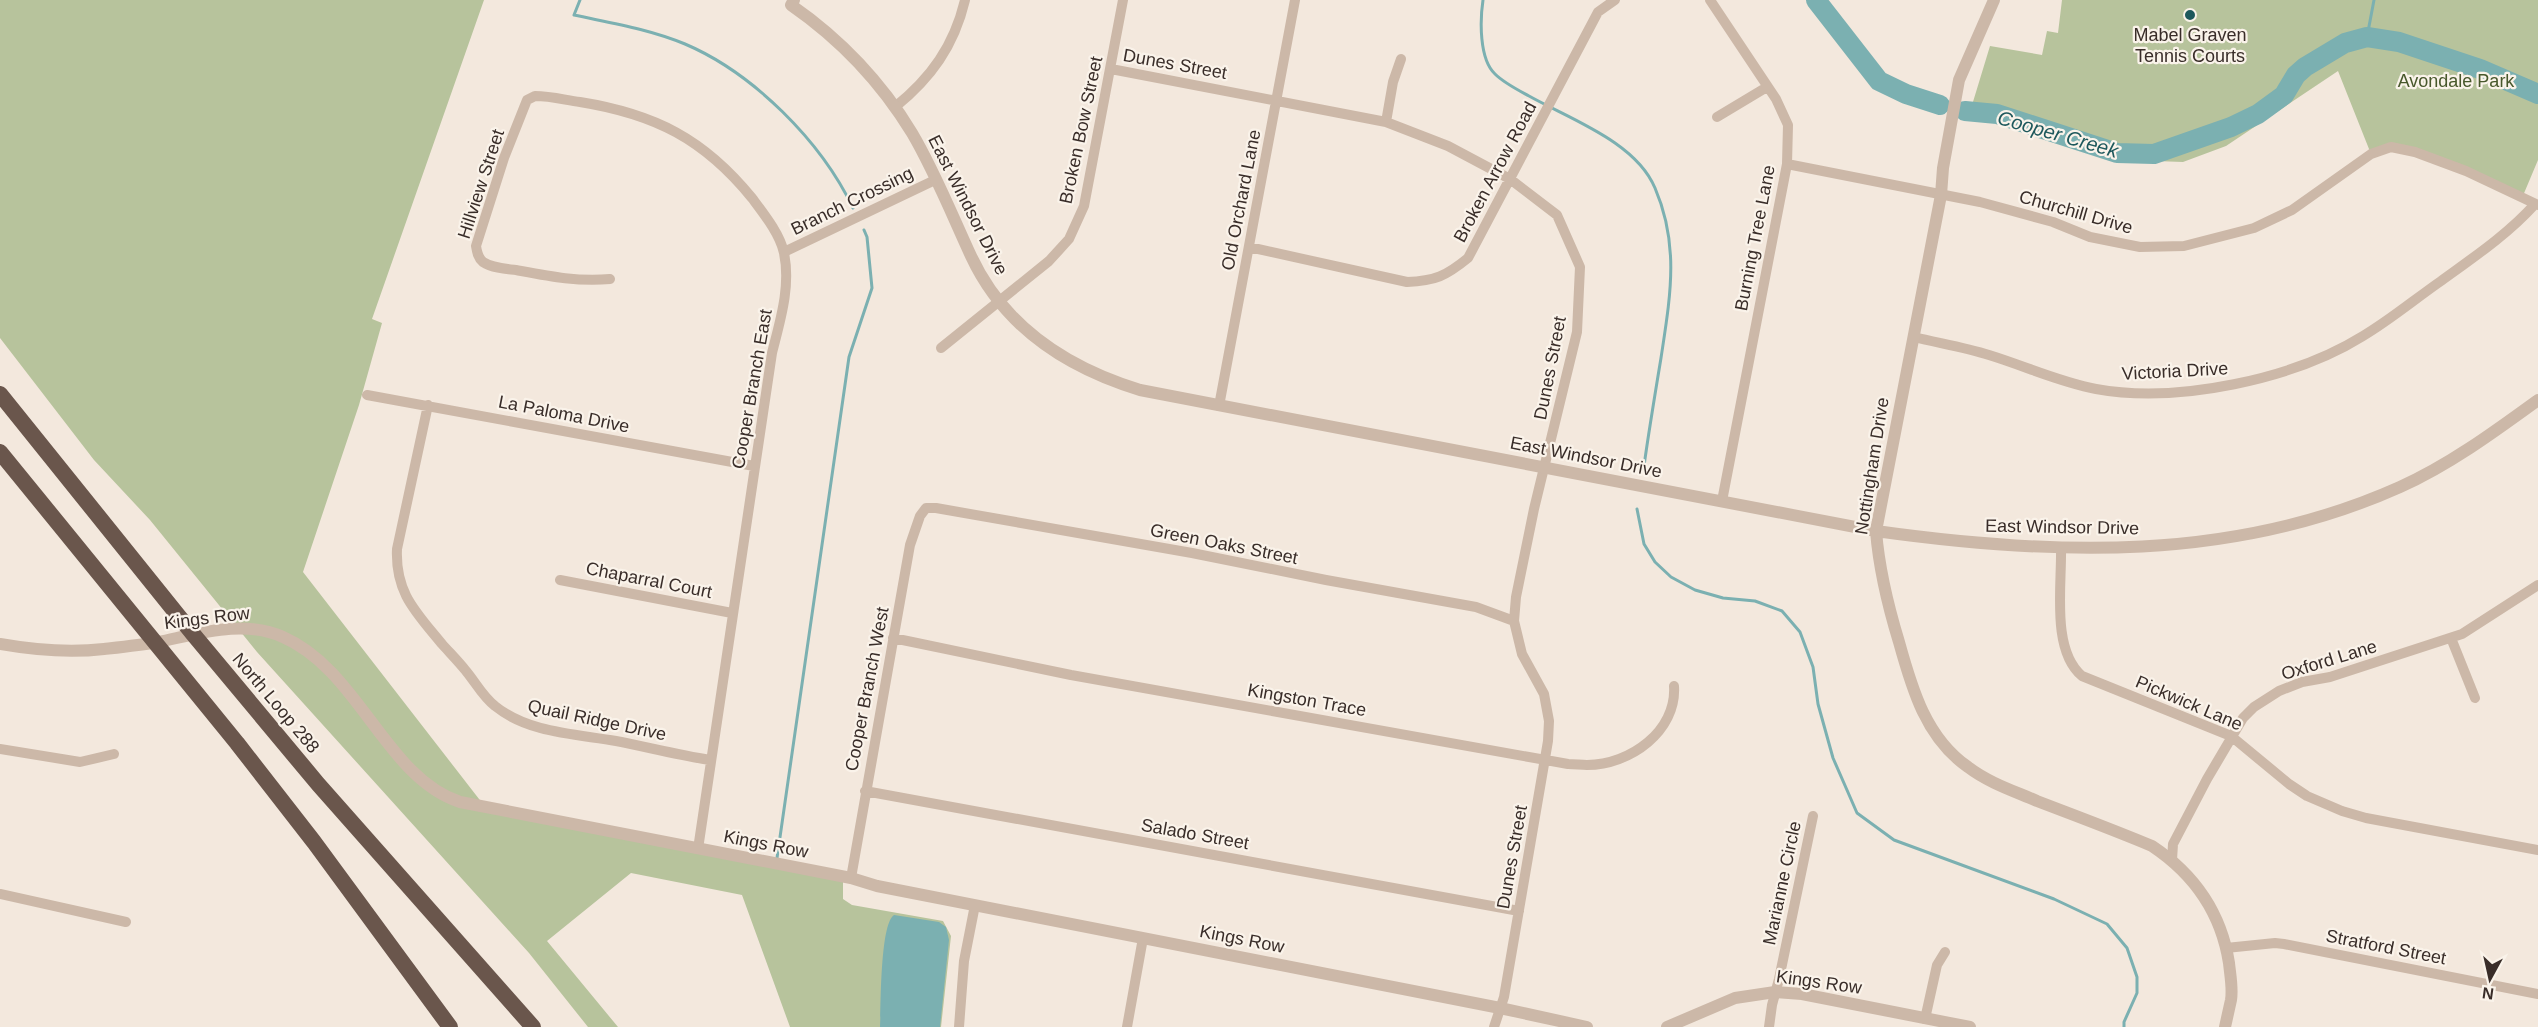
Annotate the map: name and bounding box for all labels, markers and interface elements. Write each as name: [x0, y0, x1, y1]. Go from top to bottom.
marker: Mabel Graven Tennis Courts: [2183, 8, 2197, 22]
place label: Mabel Graven Tennis Courts: [2133, 25, 2247, 66]
street label: Dunes Street: [1122, 45, 1228, 83]
street label: Broken Bow Street: [1056, 55, 1106, 205]
park label: Avondale Park: [2398, 71, 2515, 91]
street label: Broken Arrow Road: [1450, 98, 1540, 246]
water label: Cooper Creek: [1995, 106, 2122, 162]
street label: Hillview Street: [454, 127, 508, 241]
street label: Old Orchard Lane: [1218, 128, 1264, 272]
street label: East Windsor Drive: [924, 132, 1012, 278]
street label: Branch Crossing: [788, 163, 916, 239]
street label: Burning Tree Lane: [1731, 163, 1779, 313]
street label: Churchill Drive: [2017, 186, 2135, 238]
street label: Cooper Branch East: [728, 307, 776, 471]
street label: Dunes Street: [1530, 315, 1570, 421]
street label: Victoria Drive: [2121, 358, 2229, 384]
street label: La Paloma Drive: [497, 391, 631, 437]
street label: Nottingham Drive: [1851, 396, 1893, 536]
street label: East Windsor Drive: [1508, 432, 1664, 482]
street label: East Windsor Drive: [1985, 516, 2139, 538]
street label: Green Oaks Street: [1148, 520, 1300, 568]
street label: Chaparral Court: [584, 558, 714, 602]
street label: Kings Row: [163, 603, 252, 633]
street label: Cooper Branch West: [841, 605, 893, 773]
street label: Oxford Lane: [2279, 636, 2379, 684]
street label: North Loop 288: [228, 649, 324, 757]
street label: Pickwick Lane: [2133, 672, 2245, 734]
street label: Kingston Trace: [1246, 680, 1368, 720]
street label: Quail Ridge Drive: [526, 696, 668, 744]
street label: Dunes Street: [1493, 804, 1531, 910]
street label: Salado Street: [1140, 815, 1250, 853]
street label: Marianne Circle: [1759, 819, 1805, 947]
street label: Kings Row: [722, 826, 811, 862]
street label: Kings Row: [1198, 921, 1287, 957]
street label: Stratford Street: [2324, 926, 2448, 968]
north arrow: [2460, 949, 2520, 1009]
street label: Kings Row: [1775, 966, 1864, 998]
text: N: [2481, 984, 2495, 1003]

